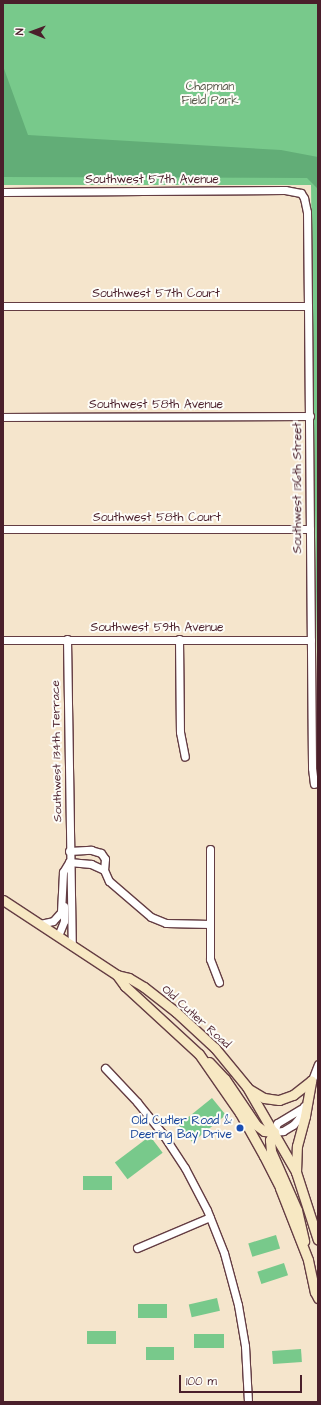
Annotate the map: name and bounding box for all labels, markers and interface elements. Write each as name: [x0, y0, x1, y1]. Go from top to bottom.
north arrow: [12, 12, 52, 52]
text: N: [12, 28, 27, 35]
park label: Chapman Field Park: [181, 80, 239, 108]
street label: Southwest 57th Avenue: [85, 173, 219, 187]
street label: Southwest 57th Court: [92, 287, 220, 301]
street label: Southwest 58th Avenue: [89, 398, 223, 412]
street label: Southwest 136th Street: [291, 422, 305, 554]
street label: Southwest 58th Court: [93, 511, 221, 525]
street label: Southwest 59th Avenue: [90, 621, 224, 635]
street label: Southwest 134th Terrace: [49, 680, 65, 822]
street label: Old Cutler Road: [159, 982, 233, 1052]
place label: Old Cutler Road & Deering Bay Drive: [131, 1114, 232, 1142]
marker: Old Cutler Road & Deering Bay Drive: [235, 1123, 245, 1133]
scale bar: [181, 1367, 304, 1393]
text: 100 m: [186, 1373, 217, 1390]

